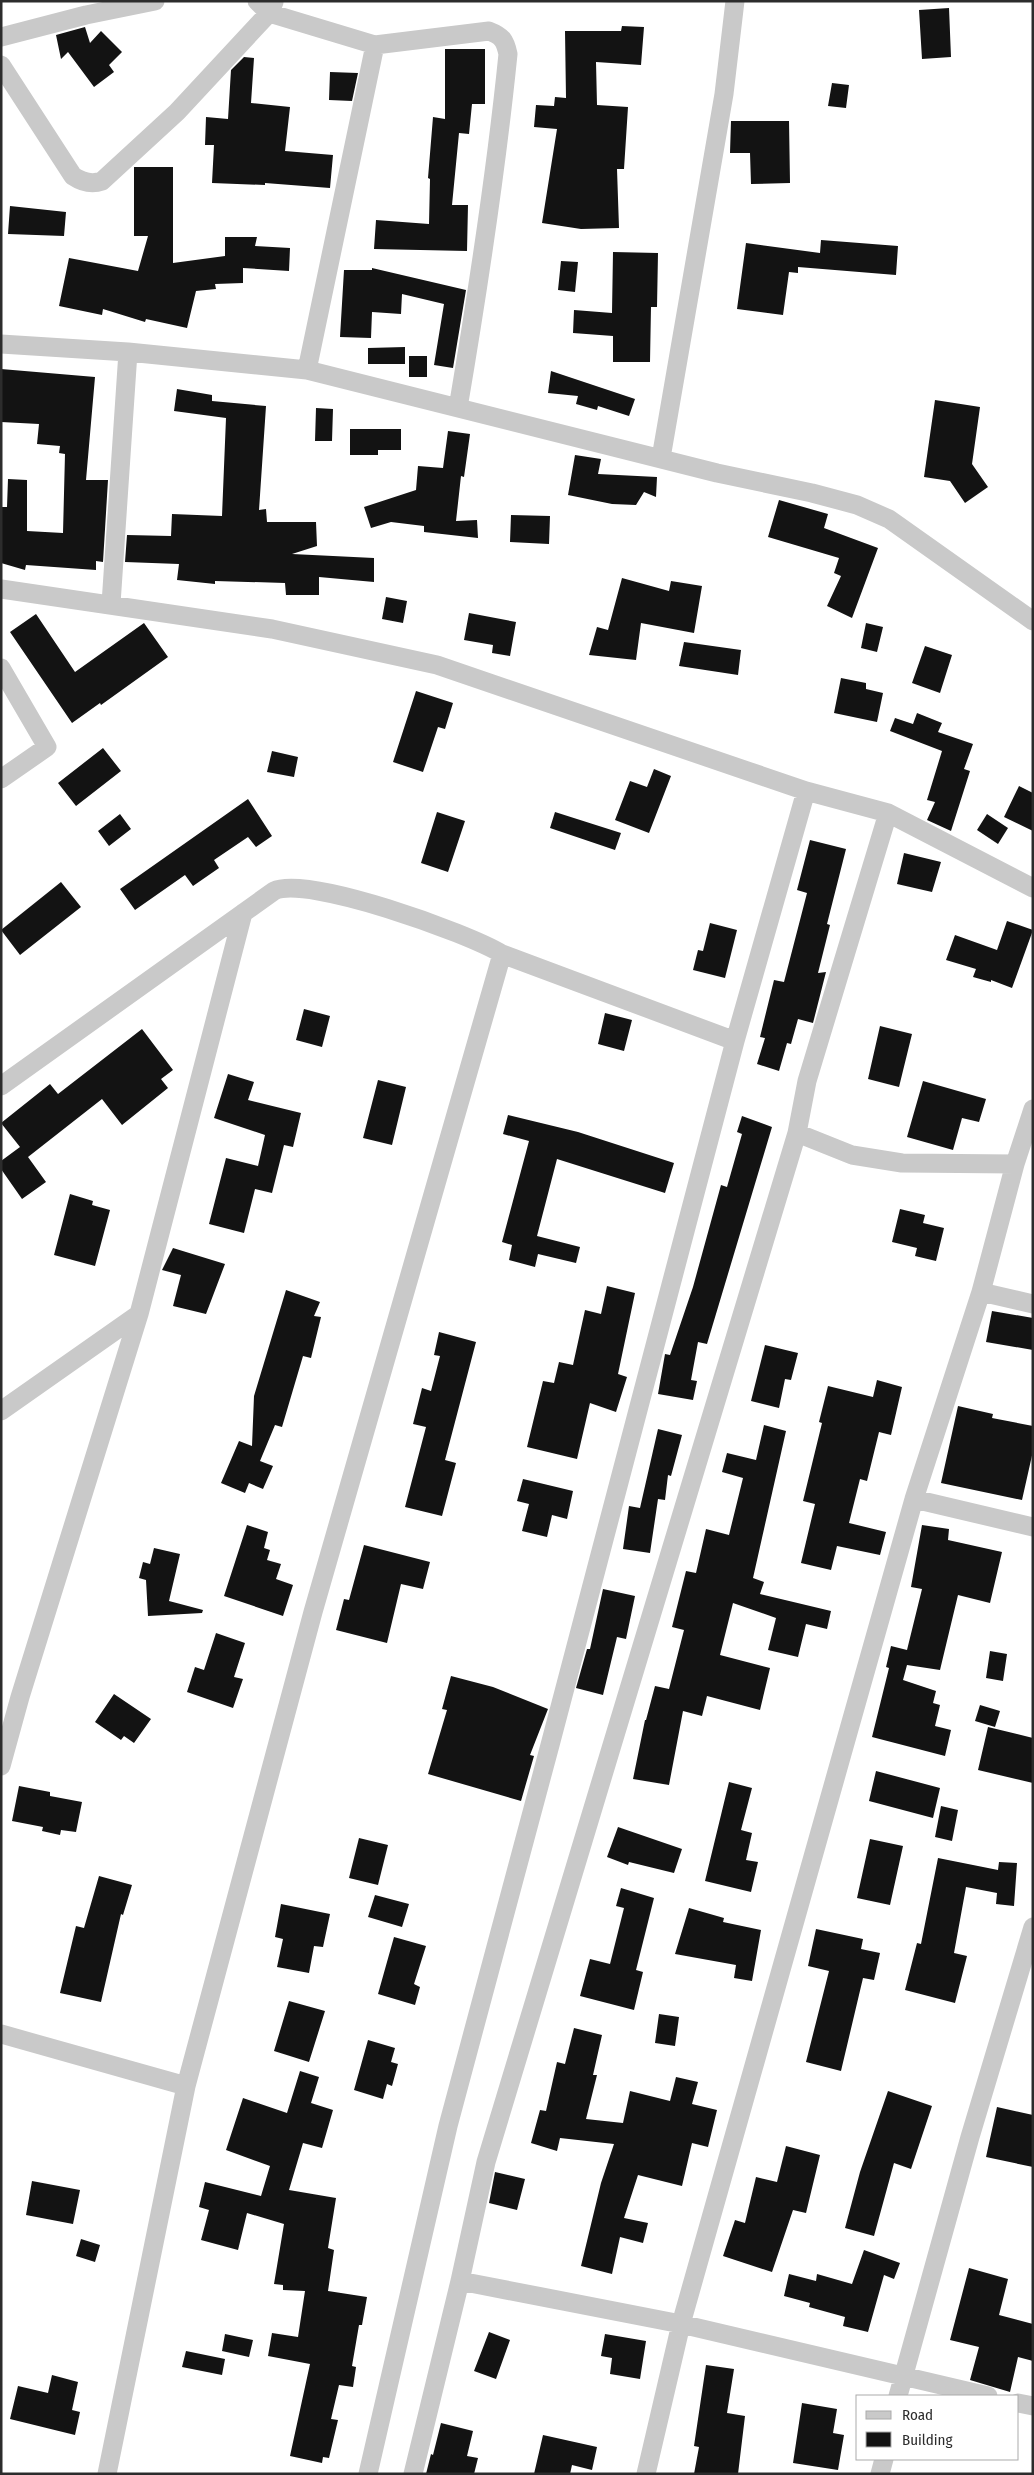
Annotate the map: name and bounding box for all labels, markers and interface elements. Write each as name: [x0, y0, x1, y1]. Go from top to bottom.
legend: [856, 2395, 1019, 2460]
text: Road: [902, 2406, 933, 2424]
text: Building: [902, 2431, 953, 2449]

